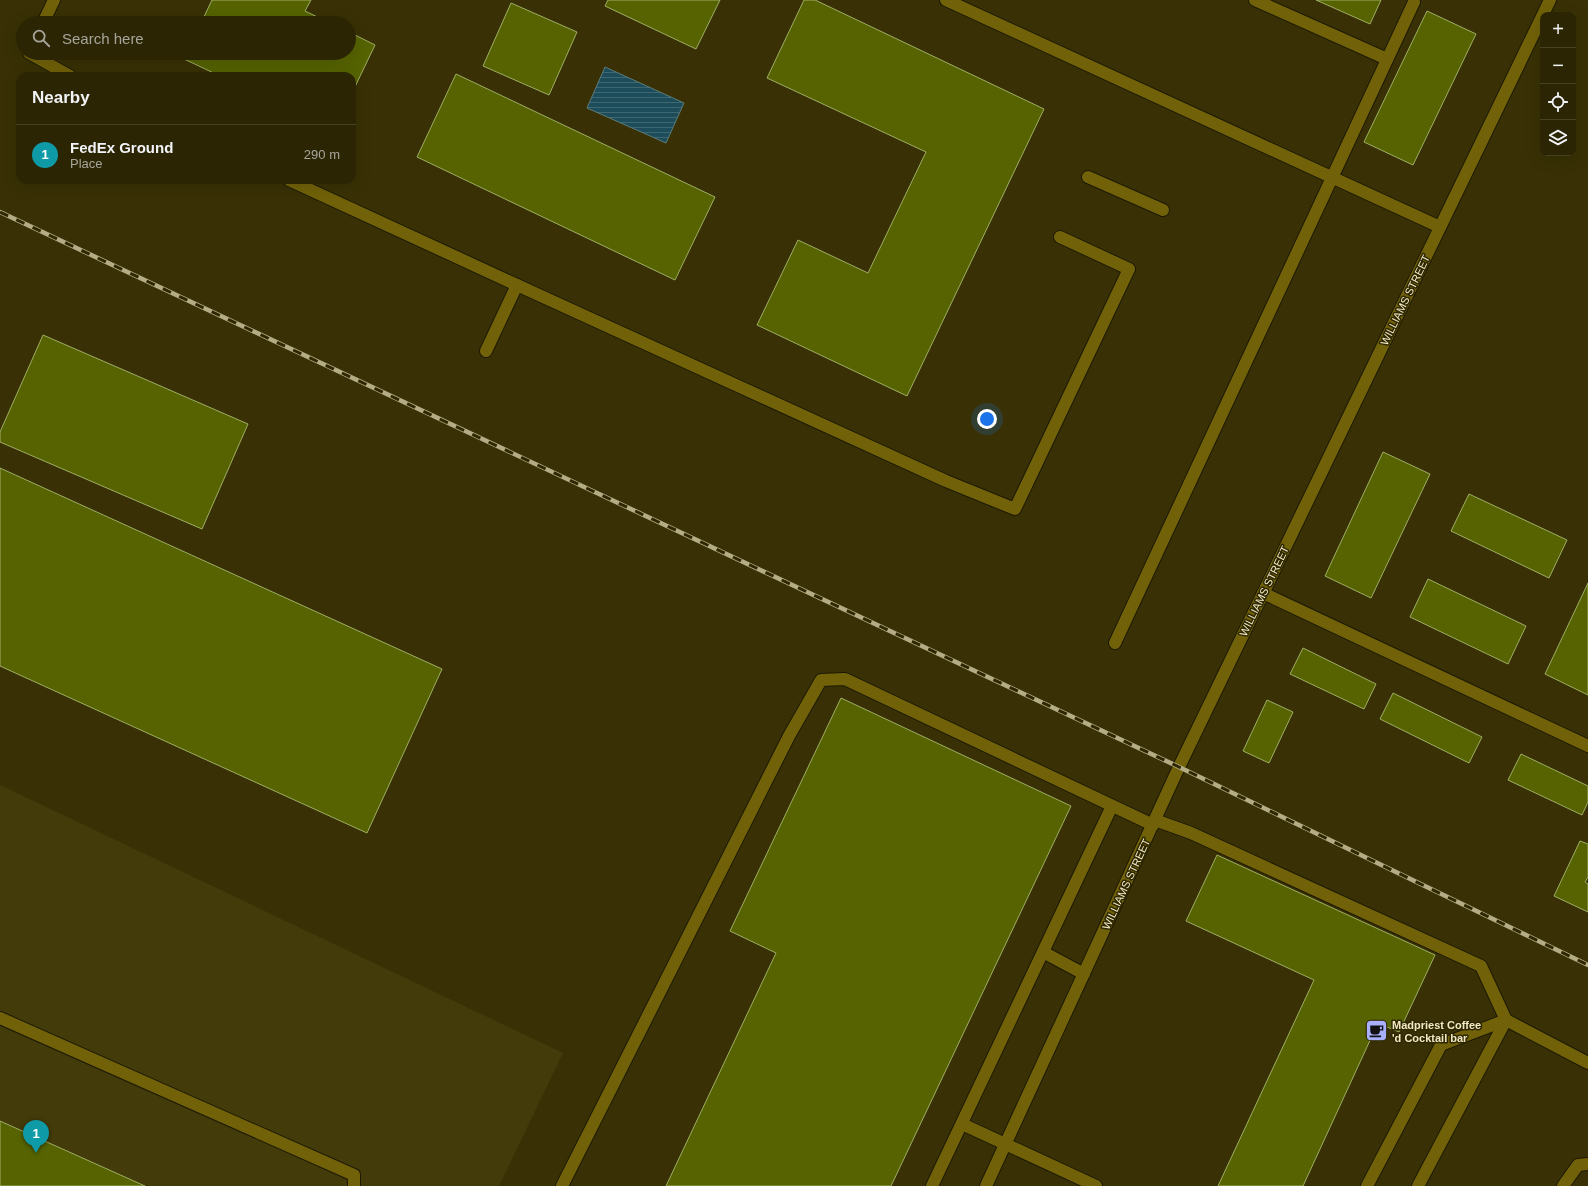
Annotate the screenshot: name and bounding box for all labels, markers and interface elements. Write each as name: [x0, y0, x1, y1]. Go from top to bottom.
map controls: [1540, 12, 1576, 156]
button: +: [1540, 12, 1576, 48]
search box: [16, 16, 356, 60]
icon: search: [30, 27, 52, 49]
text: Search here: [62, 30, 144, 47]
button: −: [1540, 48, 1576, 84]
button: locate: [1540, 84, 1576, 120]
text: Nearby: [32, 88, 90, 107]
button: layers: [1540, 120, 1576, 156]
text: FedEx Ground: [70, 139, 173, 156]
text: 1: [41, 147, 49, 162]
text: 290 m: [304, 147, 340, 162]
text: Place: [70, 156, 103, 171]
street label: WILLIAMS STREET: [1378, 253, 1432, 347]
your location: [977, 409, 997, 429]
street label: WILLIAMS STREET: [1237, 544, 1291, 638]
street label: WILLIAMS STREET: [1100, 836, 1152, 931]
cafe icon: Madpriest Coffee 'd Cocktail bar: [1364, 1018, 1390, 1044]
place label: Madpriest Coffee 'd Cocktail bar: [1392, 1019, 1481, 1044]
pin: 1: [23, 1120, 49, 1153]

